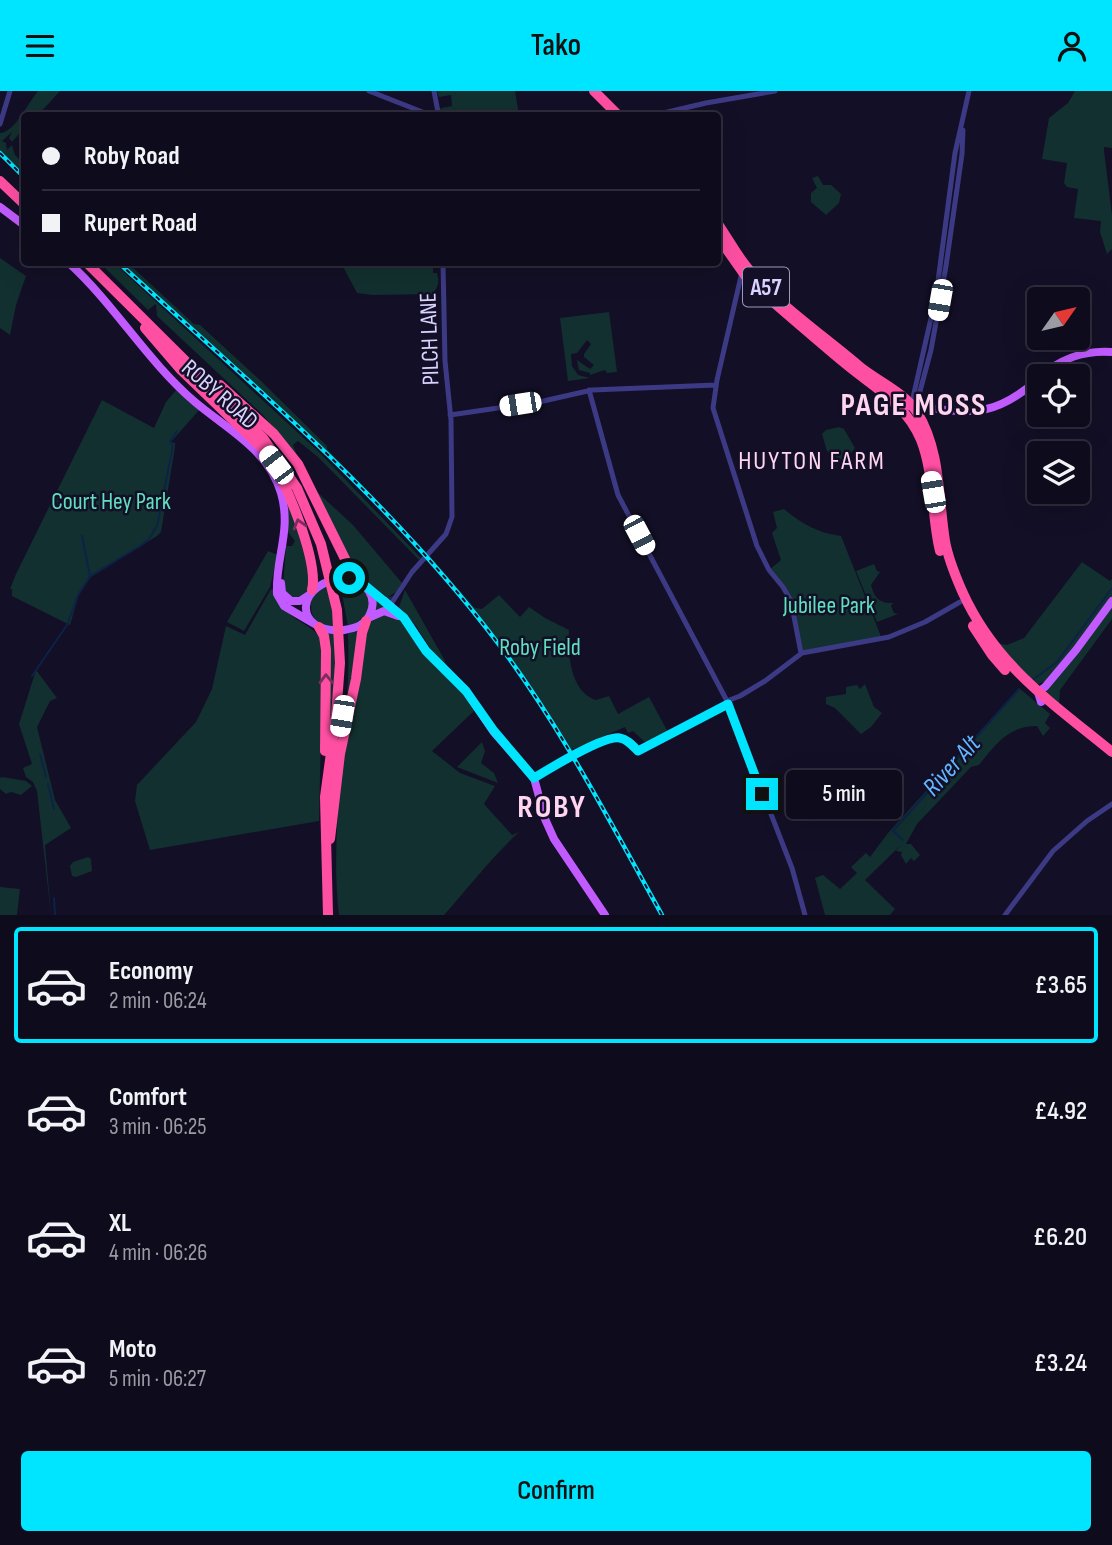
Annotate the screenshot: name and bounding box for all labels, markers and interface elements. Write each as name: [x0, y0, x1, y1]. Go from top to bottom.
text: Tako: [531, 26, 581, 65]
icon: menu: [21, 27, 59, 65]
icon: person: [1053, 27, 1091, 65]
text: Roby Road: [84, 141, 180, 172]
text: Rupert Road: [84, 208, 197, 239]
road number: A57: [743, 267, 789, 307]
car: [927, 277, 954, 323]
north arrow: [1027, 287, 1090, 350]
map controls: [1027, 287, 1090, 504]
street label: PILCH LANE: [413, 292, 446, 386]
street label: ROBY ROAD: [176, 353, 264, 435]
button: locate: [1027, 364, 1090, 427]
district label: PAGE MOSS: [840, 386, 988, 425]
car: [498, 390, 543, 418]
button: layers: [1027, 441, 1090, 504]
car: [255, 442, 298, 488]
district label: HUYTON FARM: [738, 446, 886, 477]
car: [920, 469, 947, 515]
park label: Court Hey Park: [51, 487, 171, 516]
car: [620, 512, 659, 558]
one-way arrow: [293, 518, 308, 530]
route start: [333, 562, 365, 594]
park label: Jubilee Park: [782, 591, 875, 620]
park label: Roby Field: [499, 633, 581, 662]
one-way arrow: [318, 674, 334, 684]
car: [329, 694, 356, 738]
water label: River Alt: [917, 728, 988, 803]
callout: 5 min: [786, 769, 902, 819]
route end: [746, 778, 778, 810]
text: 5 min: [823, 780, 865, 808]
district label: ROBY: [517, 788, 587, 827]
icon: car: [25, 954, 88, 1017]
text: Economy: [109, 956, 193, 987]
text: £3.65: [1035, 970, 1087, 1001]
text: 2 min · 06:24: [109, 987, 207, 1015]
icon: car: [25, 1080, 88, 1143]
text: Comfort: [109, 1082, 187, 1113]
text: £4.92: [1034, 1096, 1087, 1127]
text: 3 min · 06:25: [109, 1113, 206, 1141]
icon: car: [25, 1206, 88, 1269]
text: XL: [109, 1208, 131, 1239]
text: £6.20: [1033, 1222, 1087, 1253]
text: 4 min · 06:26: [109, 1239, 207, 1267]
icon: car: [25, 1332, 88, 1395]
text: Moto: [109, 1334, 157, 1365]
text: £3.24: [1034, 1348, 1087, 1379]
text: 5 min · 06:27: [109, 1365, 206, 1393]
button: Confirm: [21, 1451, 1091, 1531]

